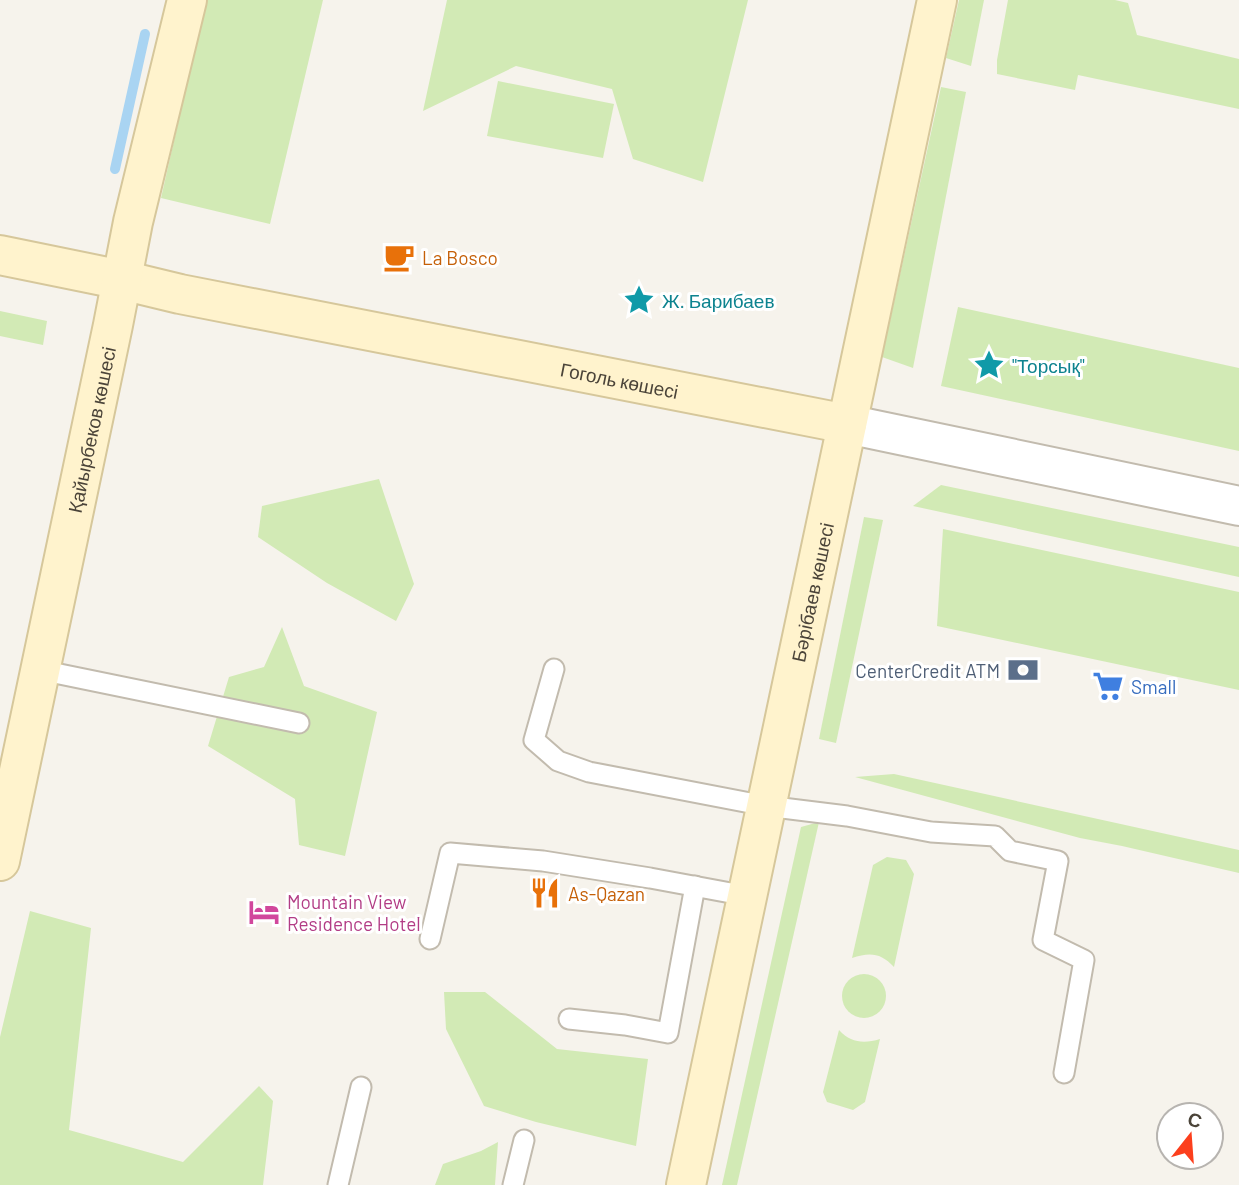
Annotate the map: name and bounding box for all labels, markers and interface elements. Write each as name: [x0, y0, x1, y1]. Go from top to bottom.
cafe icon: La Bosco: [382, 240, 416, 274]
place label: La Bosco: [422, 246, 498, 269]
place icon: Ж. Барибаев: [622, 283, 656, 317]
place label: Ж. Барибаев: [662, 289, 775, 312]
street label: Қайырбеков көшесі: [62, 344, 120, 515]
place icon: "Торсық": [972, 348, 1006, 382]
place label: "Торсық": [1012, 354, 1085, 377]
street label: Гоголь көшесі: [559, 357, 680, 402]
street label: Бәрібаев көшесі: [786, 520, 838, 664]
bank icon: CenterCredit ATM: [1006, 653, 1040, 687]
place label: CenterCredit ATM: [855, 659, 1000, 682]
supermarket icon: Small: [1091, 669, 1125, 703]
place label: Small: [1131, 675, 1176, 698]
restaurant icon: As-Qazan: [528, 876, 562, 910]
place label: As-Qazan: [568, 882, 645, 905]
place label: Mountain View Residence Hotel: [287, 890, 421, 935]
hotel icon: Mountain View Residence Hotel: [247, 895, 281, 929]
north arrow: [1155, 1101, 1225, 1171]
text: С: [1185, 1106, 1205, 1132]

